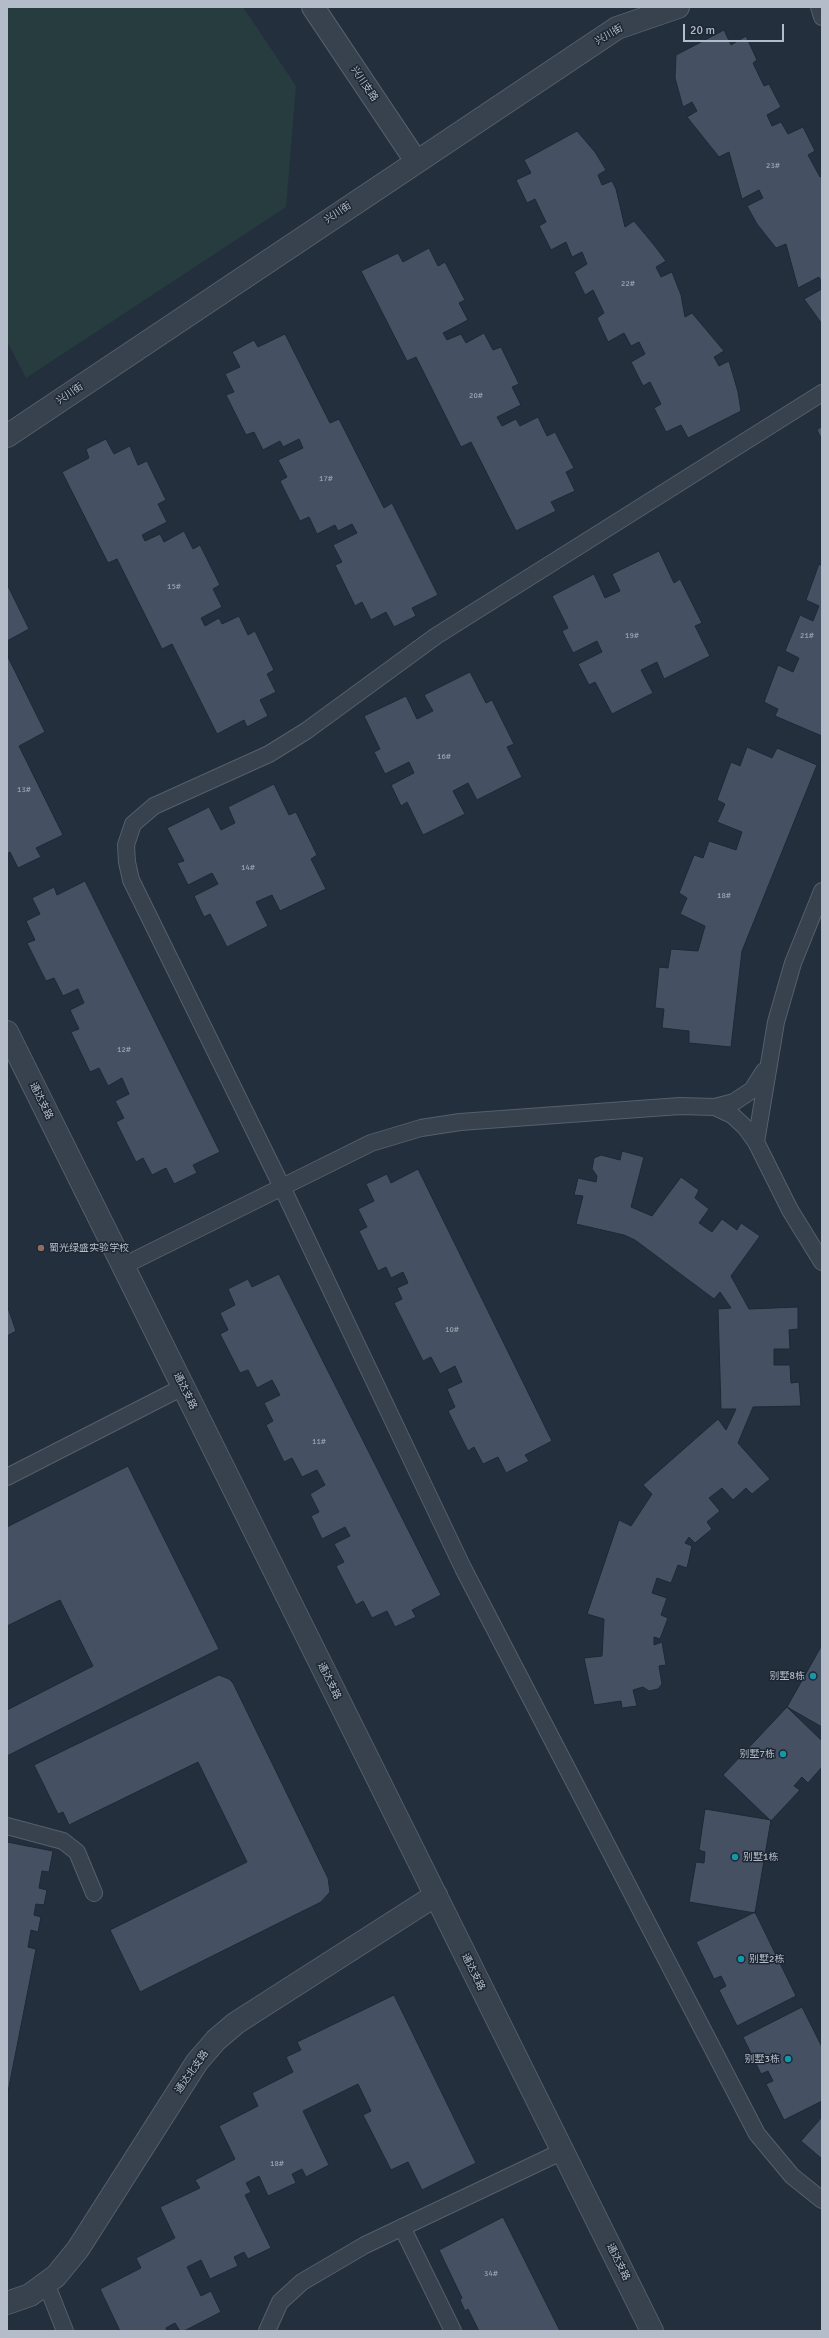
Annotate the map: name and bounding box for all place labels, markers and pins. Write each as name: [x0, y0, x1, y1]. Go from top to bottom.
place label: 蜀光绿盛实验学校: [49, 1242, 129, 1254]
marker: 蜀光绿盛实验学校: [36, 1243, 46, 1253]
place label: 别墅8栋: [770, 1670, 805, 1682]
marker: 别墅8栋: [808, 1671, 818, 1681]
place label: 别墅7栋: [740, 1748, 775, 1760]
marker: 别墅7栋: [778, 1749, 788, 1759]
place label: 别墅1栋: [743, 1851, 778, 1863]
marker: 别墅1栋: [730, 1852, 740, 1862]
place label: 别墅2栋: [749, 1953, 784, 1965]
marker: 别墅2栋: [736, 1954, 746, 1964]
place label: 别墅3栋: [745, 2053, 780, 2065]
marker: 别墅3栋: [783, 2054, 793, 2064]

